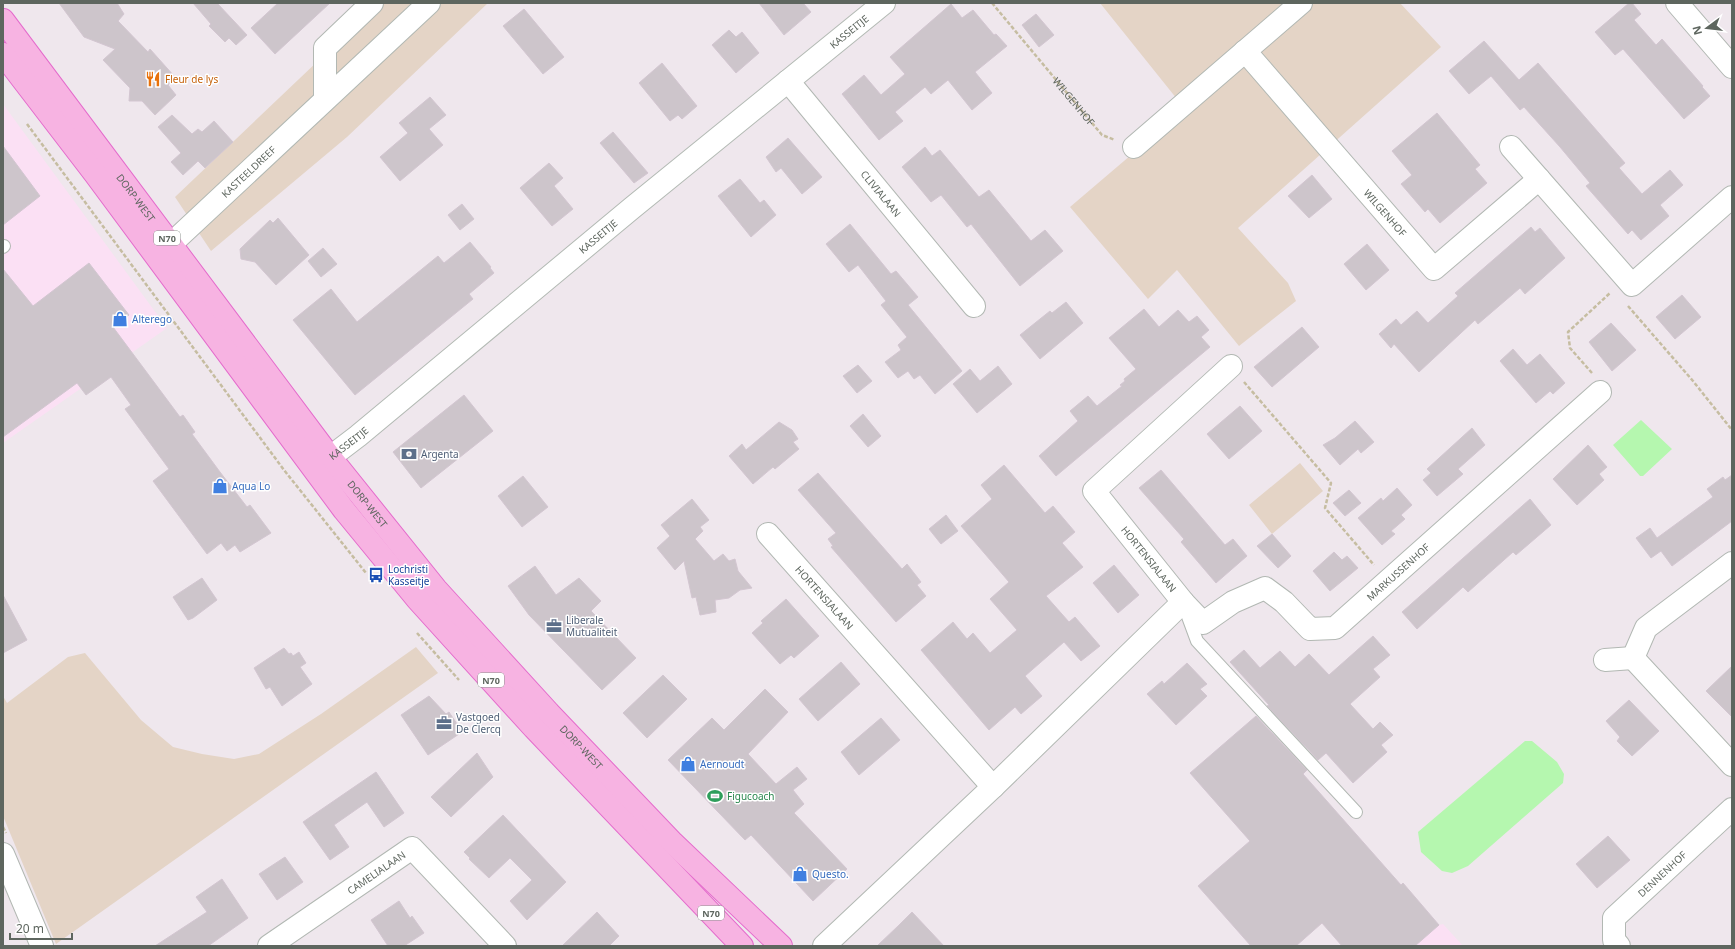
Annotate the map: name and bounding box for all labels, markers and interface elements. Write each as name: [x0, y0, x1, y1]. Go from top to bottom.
north arrow: [1687, 8, 1727, 48]
street label: KASSEITJE: [827, 11, 871, 52]
text: N: [1688, 24, 1705, 37]
restaurant icon: Fleur de lys: [144, 70, 162, 88]
place label: Fleur de lys: [165, 72, 218, 86]
street label: WILGENHOF: [1050, 74, 1098, 128]
street label: KASTEELDREEF: [218, 143, 279, 201]
street label: CLIVIALAAN: [858, 167, 904, 220]
street label: DORP-WEST: [113, 171, 159, 225]
street label: WILGENHOF: [1361, 186, 1410, 239]
street label: KASSEITJE: [576, 216, 620, 257]
road number: N70: [154, 231, 180, 245]
shop icon: Alterego: [111, 310, 129, 328]
place label: Alterego: [132, 312, 172, 326]
street label: KASSEITJE: [326, 423, 371, 463]
bank icon: Argenta: [400, 445, 418, 463]
place label: Argenta: [421, 447, 459, 461]
shop icon: Aqua Lo: [211, 477, 229, 495]
street label: DORP-WEST: [345, 477, 391, 531]
place label: Aqua Lo: [232, 479, 270, 493]
street label: HORTENSIALAAN: [1118, 523, 1180, 595]
street label: MARKUSSENHOF: [1364, 540, 1432, 604]
place label: Lochristi Kasseitje: [388, 562, 430, 588]
street label: HORTENSIALAAN: [792, 563, 857, 632]
bus stop icon: Lochristi Kasseitje: [367, 566, 385, 584]
place label: Liberale Mutualiteit: [566, 613, 618, 639]
office icon: Liberale Mutualiteit: [545, 617, 563, 635]
road number: N70: [478, 673, 504, 687]
place label: Vastgoed De Clercq: [456, 710, 501, 736]
office icon: Vastgoed De Clercq: [435, 714, 453, 732]
street label: DORP-WEST: [557, 722, 606, 773]
shop icon: Aernoudt: [679, 755, 697, 773]
place label: Aernoudt: [700, 757, 745, 771]
sports icon: Figucoach: [706, 787, 724, 805]
place label: Figucoach: [727, 789, 775, 803]
street label: CAMELIALAAN: [344, 848, 408, 898]
street label: DENNENHOF: [1634, 848, 1689, 900]
shop icon: Questo.: [791, 865, 809, 883]
place label: Questo.: [812, 867, 849, 881]
road number: N70: [698, 906, 724, 920]
scale bar: [10, 915, 72, 941]
text: 20 m: [16, 920, 44, 937]

